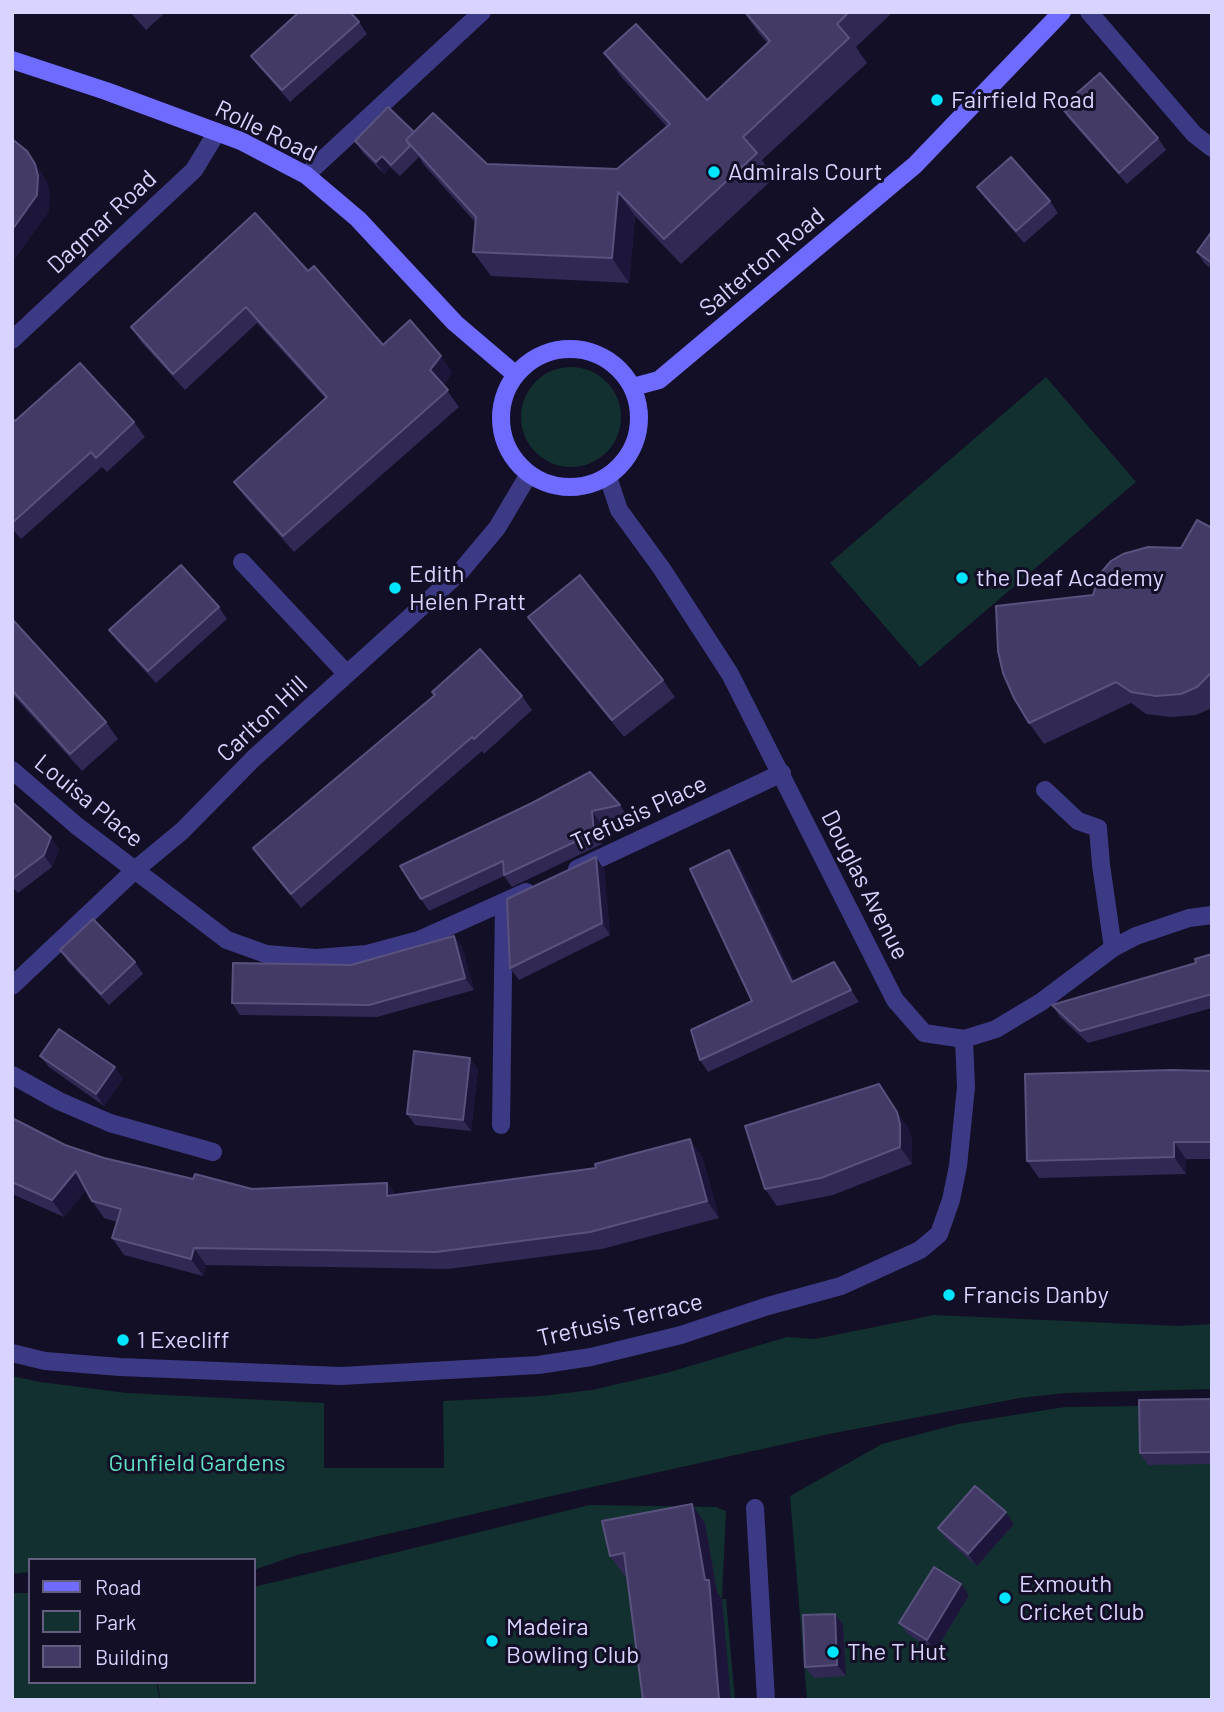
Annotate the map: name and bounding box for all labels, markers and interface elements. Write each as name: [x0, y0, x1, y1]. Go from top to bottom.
place label: Fairfield Road: [951, 86, 1095, 114]
marker: Fairfield Road: [929, 92, 945, 108]
street label: Rolle Road: [211, 94, 321, 168]
place label: Admirals Court: [728, 158, 882, 186]
street label: Dagmar Road: [42, 164, 162, 280]
marker: Admirals Court: [706, 164, 722, 180]
street label: Salterton Road: [694, 201, 830, 323]
place label: Edith Helen Pratt: [409, 560, 526, 616]
place label: the Deaf Academy: [976, 564, 1164, 592]
marker: the Deaf Academy: [954, 570, 970, 586]
marker: Edith Helen Pratt: [387, 580, 403, 596]
street label: Carlton Hill: [211, 670, 313, 768]
street label: Louisa Place: [29, 748, 149, 854]
street label: Trefusis Place: [567, 769, 711, 857]
street label: Douglas Avenue: [815, 805, 915, 965]
place label: Francis Danby: [963, 1281, 1109, 1309]
street label: Trefusis Terrace: [535, 1287, 705, 1353]
marker: Francis Danby: [941, 1287, 957, 1303]
place label: 1 Execliff: [137, 1326, 230, 1354]
marker: 1 Execliff: [115, 1332, 131, 1348]
park label: Gunfield Gardens: [108, 1449, 286, 1477]
legend: [28, 1558, 256, 1684]
place label: Exmouth Cricket Club: [1019, 1570, 1145, 1626]
text: Road: [95, 1574, 141, 1599]
marker: Exmouth Cricket Club: [997, 1590, 1013, 1606]
text: Park: [95, 1609, 136, 1634]
place label: Madeira Bowling Club: [506, 1613, 639, 1669]
marker: Madeira Bowling Club: [484, 1633, 500, 1649]
place label: The T Hut: [847, 1638, 947, 1666]
text: Building: [95, 1644, 169, 1669]
marker: The T Hut: [825, 1644, 841, 1660]

